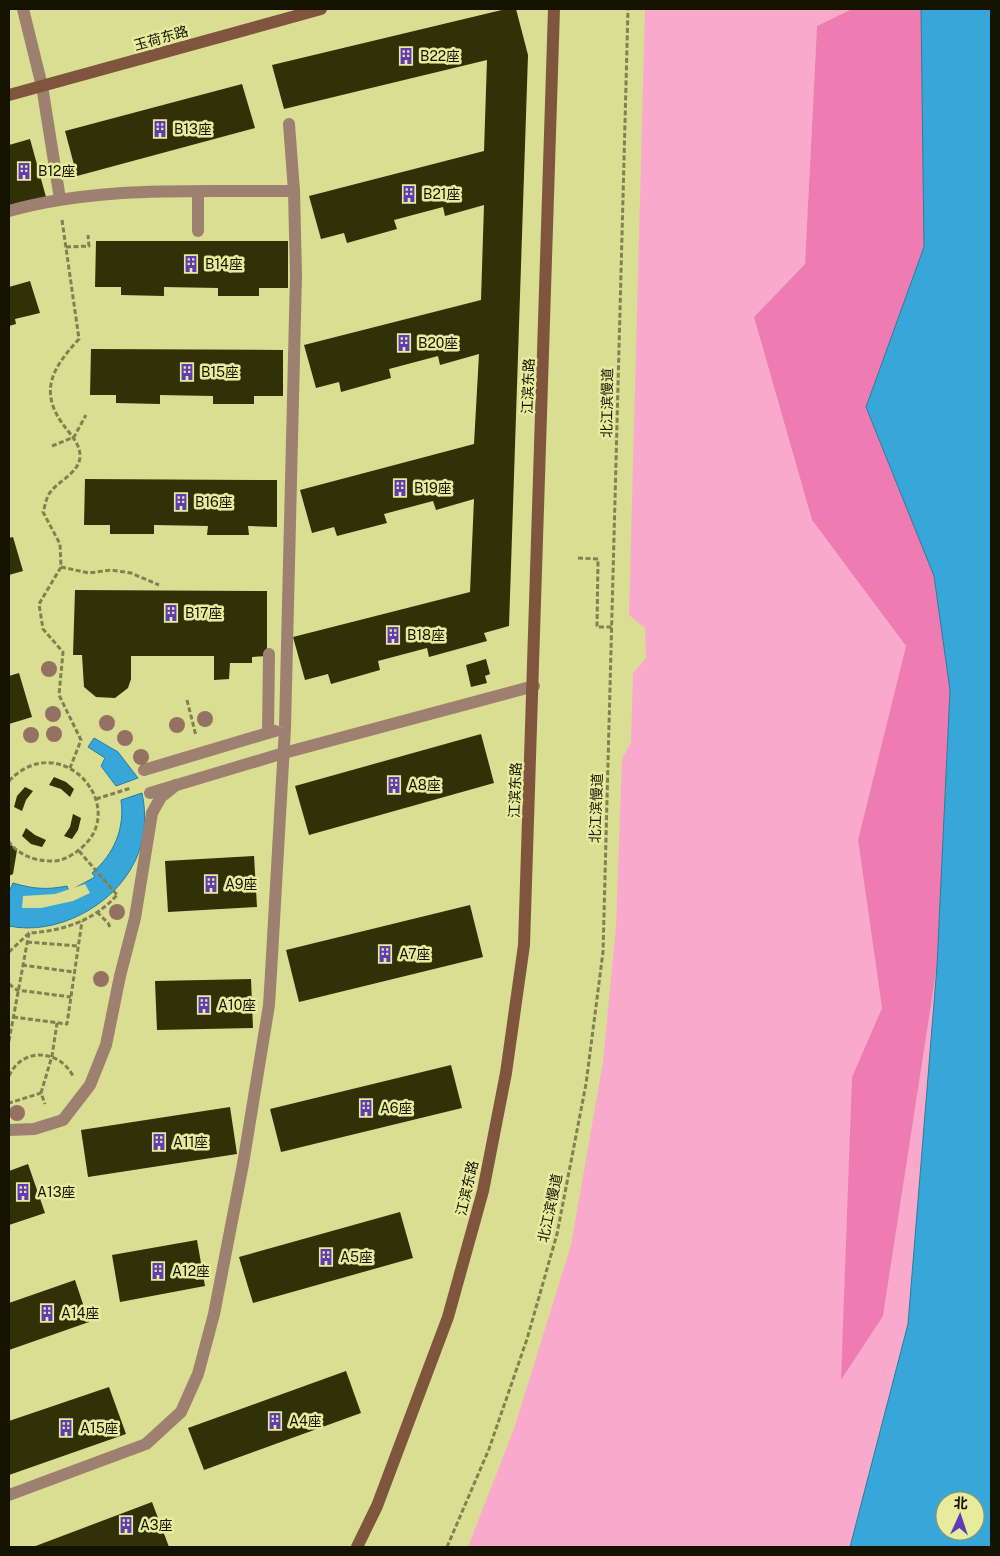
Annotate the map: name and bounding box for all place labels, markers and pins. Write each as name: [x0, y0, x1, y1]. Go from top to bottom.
building icon: B22座: [396, 46, 416, 66]
place label: B22座: [420, 48, 460, 64]
building icon: B13座: [150, 119, 170, 139]
place label: B13座: [174, 121, 212, 137]
building icon: B12座: [14, 161, 34, 181]
place label: B12座: [38, 163, 75, 179]
building icon: B21座: [399, 184, 419, 204]
place label: B21座: [423, 186, 460, 202]
building icon: B14座: [181, 254, 201, 274]
place label: B14座: [205, 256, 243, 272]
building icon: B20座: [394, 333, 414, 353]
place label: B20座: [418, 335, 458, 351]
building icon: B15座: [177, 362, 197, 382]
place label: B15座: [201, 364, 239, 380]
building icon: B19座: [390, 478, 410, 498]
place label: B19座: [414, 480, 452, 496]
building icon: B16座: [171, 492, 191, 512]
place label: B16座: [195, 494, 233, 510]
building icon: B17座: [161, 603, 181, 623]
place label: B17座: [185, 605, 223, 621]
building icon: B18座: [383, 625, 403, 645]
place label: B18座: [407, 627, 445, 643]
building icon: A8座: [384, 775, 404, 795]
place label: A8座: [408, 777, 441, 793]
building icon: A9座: [201, 874, 221, 894]
place label: A9座: [225, 876, 258, 892]
building icon: A7座: [375, 944, 395, 964]
place label: A7座: [399, 946, 431, 962]
building icon: A10座: [194, 995, 214, 1015]
place label: A10座: [218, 997, 256, 1013]
building icon: A6座: [356, 1098, 376, 1118]
place label: A6座: [380, 1100, 413, 1116]
building icon: A11座: [149, 1132, 169, 1152]
place label: A11座: [173, 1134, 208, 1150]
building icon: A13座: [13, 1182, 33, 1202]
place label: A13座: [37, 1184, 75, 1200]
building icon: A5座: [316, 1247, 336, 1267]
place label: A5座: [340, 1249, 373, 1265]
building icon: A12座: [148, 1261, 168, 1281]
place label: A12座: [172, 1263, 210, 1279]
building icon: A14座: [37, 1303, 57, 1323]
place label: A14座: [61, 1305, 99, 1321]
building icon: A4座: [265, 1411, 285, 1431]
place label: A4座: [289, 1413, 322, 1429]
building icon: A15座: [56, 1418, 76, 1438]
place label: A15座: [80, 1420, 119, 1436]
building icon: A3座: [116, 1515, 136, 1535]
place label: A3座: [140, 1517, 173, 1533]

